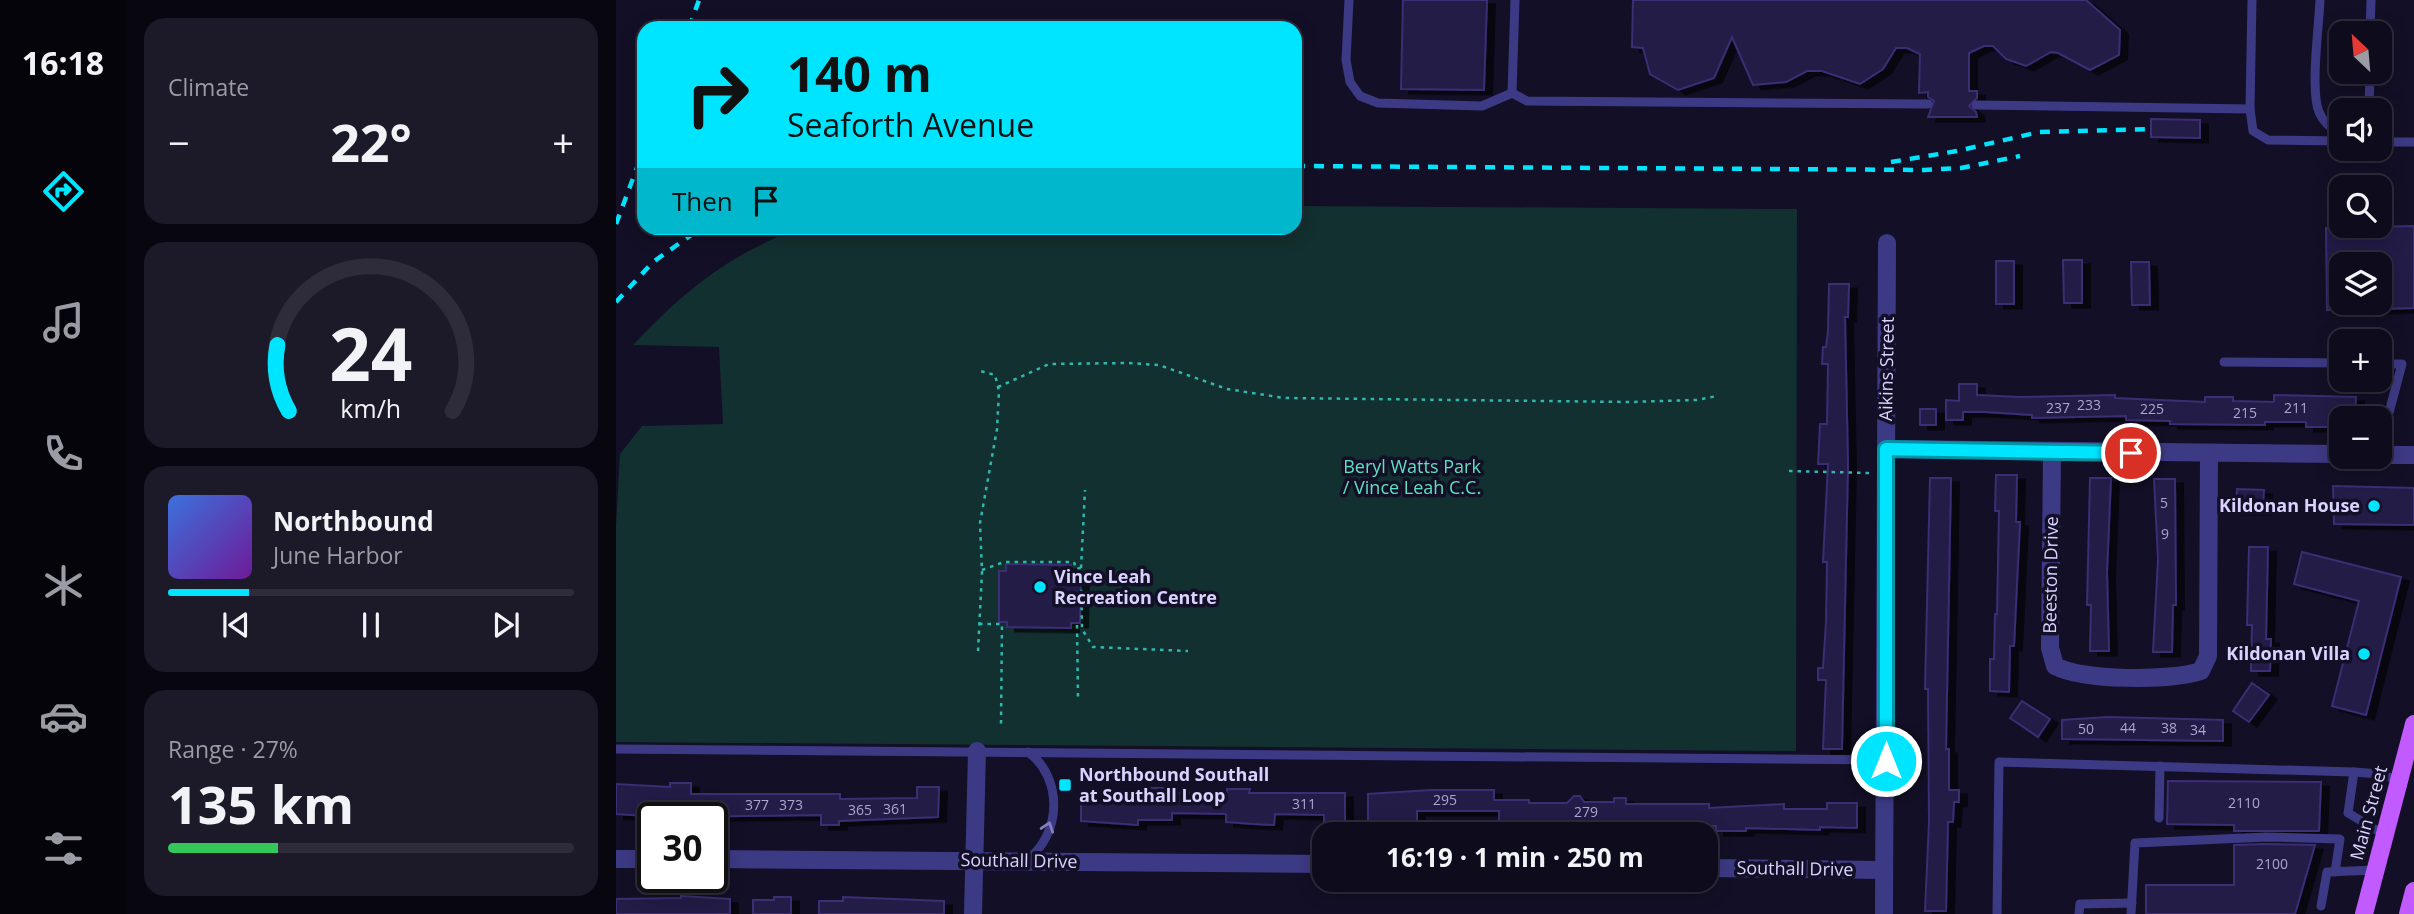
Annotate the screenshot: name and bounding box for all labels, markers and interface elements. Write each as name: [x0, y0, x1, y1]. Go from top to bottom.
north arrow: [2329, 21, 2392, 84]
map controls: [2329, 21, 2392, 469]
text: 140 m: [787, 40, 932, 106]
text: 16:18: [22, 41, 104, 84]
icon: right: [672, 49, 763, 140]
text: Climate: [168, 71, 249, 103]
button: sound: [2329, 98, 2392, 161]
text: Seaforth Avenue: [787, 103, 1034, 146]
text: 22°: [330, 106, 412, 177]
text: −: [168, 116, 190, 168]
text: +: [552, 116, 574, 168]
icon: directions: [39, 167, 88, 216]
button: search: [2329, 175, 2392, 238]
icon: arrive: [747, 182, 785, 220]
text: Then: [672, 183, 733, 219]
button: layers: [2329, 252, 2392, 315]
icon: music: [39, 298, 88, 347]
text: 24: [329, 303, 413, 402]
street label: Aikins Street: [1873, 317, 1899, 421]
button: +: [2329, 329, 2392, 392]
text: km/h: [341, 391, 401, 425]
house number: 233: [2077, 395, 2101, 414]
house number: 237: [2046, 398, 2070, 417]
house number: 211: [2284, 398, 2308, 417]
house number: 225: [2140, 399, 2164, 418]
house number: 215: [2233, 403, 2257, 422]
button: −: [2329, 406, 2392, 469]
pin: [2101, 423, 2161, 483]
icon: phone: [39, 429, 88, 478]
icon: arrive: [2112, 434, 2150, 472]
park label: Beryl Watts Park / Vince Leah C.C.: [1343, 454, 1481, 499]
house number: 5: [2160, 493, 2168, 512]
place label: Kildonan House: [2219, 493, 2360, 517]
marker: Kildonan House: [2366, 498, 2382, 514]
text: Northbound: [273, 503, 434, 539]
street label: Beeston Drive: [2037, 516, 2063, 634]
house number: 9: [2161, 524, 2169, 543]
text: June Harbor: [273, 539, 403, 571]
icon: climate: [39, 561, 88, 610]
place label: Vince Leah Recreation Centre: [1054, 564, 1217, 609]
marker: Vince Leah Recreation Centre: [1032, 579, 1048, 595]
icon: previous: [217, 606, 255, 644]
icon: pause: [352, 606, 390, 644]
icon: next: [487, 606, 525, 644]
place label: Kildonan Villa: [2226, 641, 2350, 665]
marker: Kildonan Villa: [2356, 646, 2372, 662]
icon: car: [39, 692, 88, 741]
house number: 44: [2120, 718, 2136, 737]
house number: 38: [2161, 718, 2177, 737]
house number: 50: [2078, 719, 2094, 738]
house number: 34: [2190, 720, 2206, 739]
position arrow: [1849, 724, 1923, 798]
text: Range · 27%: [168, 733, 298, 765]
place label: Northbound Southall at Southall Loop: [1079, 762, 1269, 807]
street label: Main Street: [2344, 763, 2392, 863]
text: 135 km: [168, 768, 354, 839]
marker: Northbound Southall at Southall Loop: [1057, 777, 1073, 793]
house number: 295: [1433, 790, 1457, 809]
house number: 2110: [2228, 793, 2260, 812]
house number: 311: [1292, 794, 1316, 813]
house number: 377: [745, 795, 769, 814]
house number: 373: [779, 795, 803, 814]
house number: 361: [883, 799, 907, 818]
house number: 365: [848, 800, 872, 819]
speed limit sign: 30: [637, 802, 728, 893]
house number: 279: [1574, 802, 1598, 821]
one-way arrow: [1040, 822, 1054, 834]
icon: filters: [39, 824, 88, 873]
text: 16:19 · 1 min · 250 m: [1386, 839, 1644, 875]
street label: Southall Drive: [960, 847, 1078, 873]
house number: 2100: [2256, 854, 2288, 873]
street label: Southall Drive: [1736, 855, 1854, 881]

